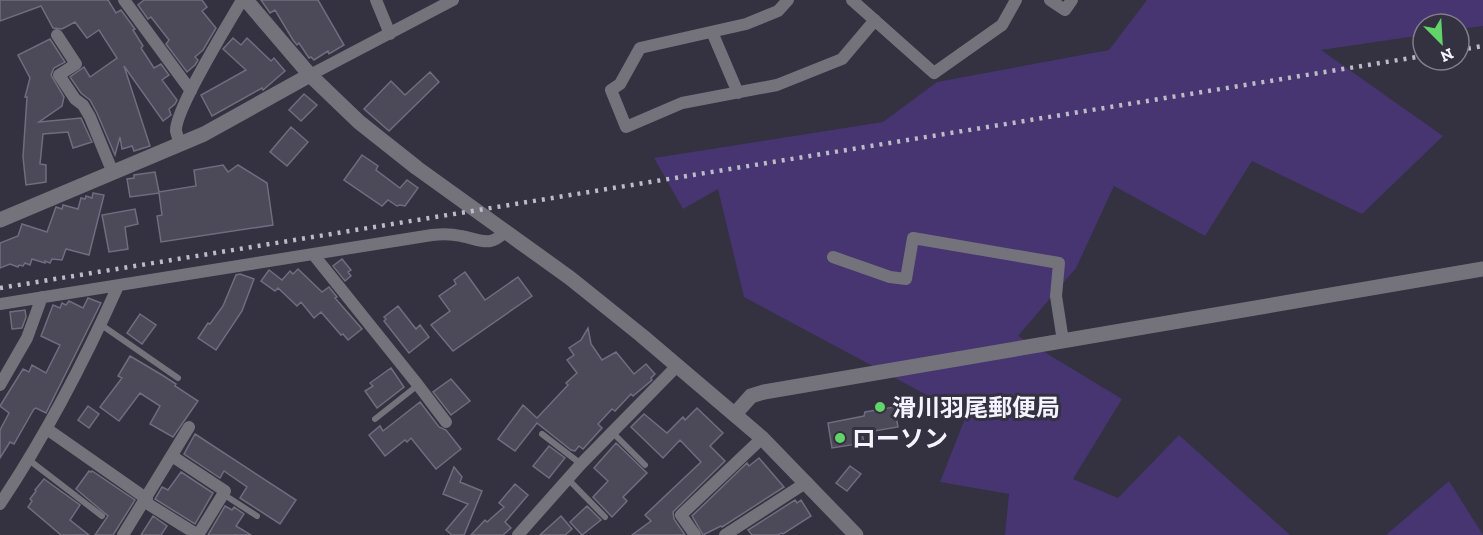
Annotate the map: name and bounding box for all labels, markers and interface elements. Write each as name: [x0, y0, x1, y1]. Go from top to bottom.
north arrow: [1411, 12, 1471, 72]
text: N: [1437, 44, 1456, 66]
place label: 滑川羽尾郵便局: [892, 393, 1060, 422]
marker: 滑川羽尾郵便局: [873, 400, 887, 414]
place label: ローソン: [852, 424, 948, 453]
marker: ローソン: [833, 431, 847, 445]

